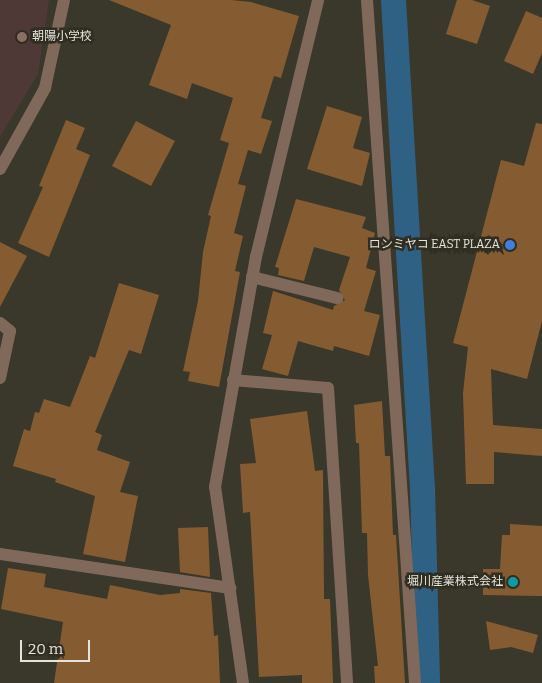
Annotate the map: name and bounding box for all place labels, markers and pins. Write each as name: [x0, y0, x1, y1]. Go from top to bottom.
place label: 朝陽小学校: [32, 30, 92, 44]
marker: 朝陽小学校: [16, 31, 28, 43]
place label: ロンミヤコ EAST PLAZA: [369, 238, 500, 252]
marker: ロンミヤコ EAST PLAZA: [504, 239, 516, 251]
place label: 堀川産業株式会社: [407, 575, 503, 589]
marker: 堀川産業株式会社: [507, 576, 519, 588]

